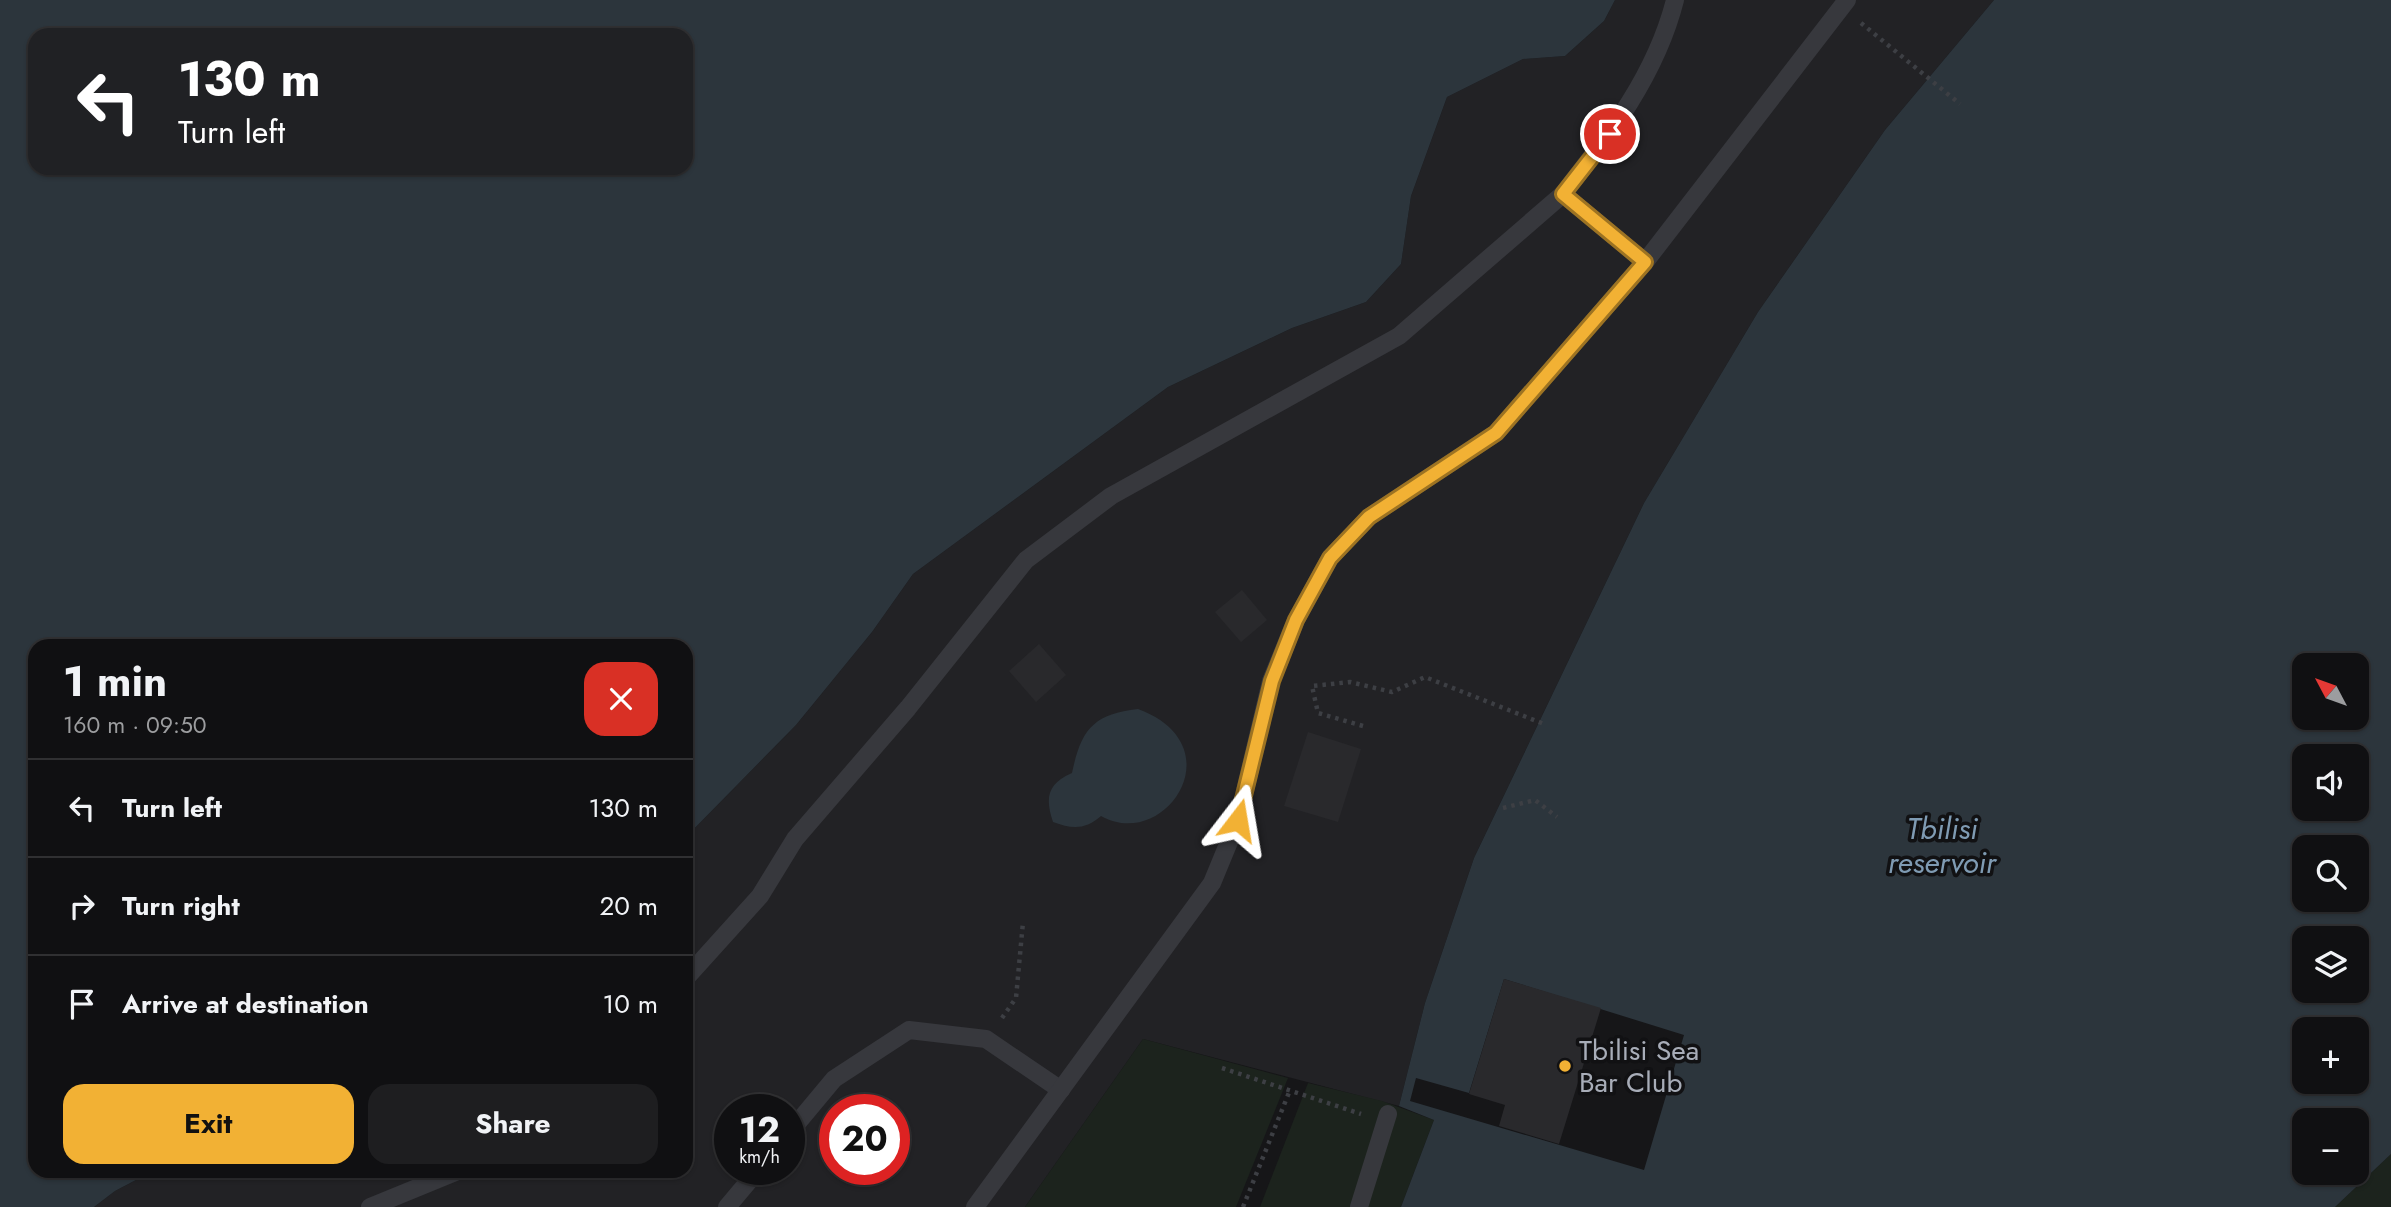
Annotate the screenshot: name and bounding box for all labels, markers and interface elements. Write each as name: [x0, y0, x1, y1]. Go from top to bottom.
text: 130 m: [178, 44, 321, 114]
icon: left: [63, 56, 154, 147]
pin: [1580, 104, 1640, 164]
text: Turn left: [178, 109, 285, 155]
icon: arrive: [1591, 115, 1629, 153]
text: 1 min: [63, 651, 167, 712]
north arrow: [2292, 653, 2370, 730]
map controls: [2292, 653, 2369, 1185]
button: close: [584, 662, 658, 736]
text: 160 m · 09:50: [63, 708, 207, 742]
button: sound: [2292, 744, 2369, 821]
position arrow: [1201, 783, 1275, 857]
icon: left: [63, 789, 101, 827]
text: Turn left: [122, 789, 222, 827]
text: 130 m: [588, 789, 658, 827]
water label: Tbilisi reservoir: [1888, 807, 1998, 884]
button: search: [2292, 835, 2369, 912]
icon: right: [63, 887, 101, 925]
text: Turn right: [122, 887, 240, 925]
text: 20 m: [600, 887, 658, 925]
button: layers: [2292, 926, 2369, 1003]
icon: arrive: [63, 985, 101, 1023]
text: Arrive at destination: [122, 985, 369, 1023]
text: 10 m: [603, 985, 658, 1023]
button: +: [2292, 1017, 2369, 1094]
place label: Tbilisi Sea Bar Club: [1579, 1030, 1699, 1103]
marker: Tbilisi Sea Bar Club: [1557, 1058, 1573, 1074]
button: Exit: [63, 1084, 354, 1164]
button: Share: [368, 1084, 658, 1164]
speed limit sign: 20: [819, 1094, 910, 1185]
text: 12: [739, 1105, 780, 1155]
button: −: [2292, 1108, 2369, 1185]
text: km/h: [739, 1144, 780, 1170]

